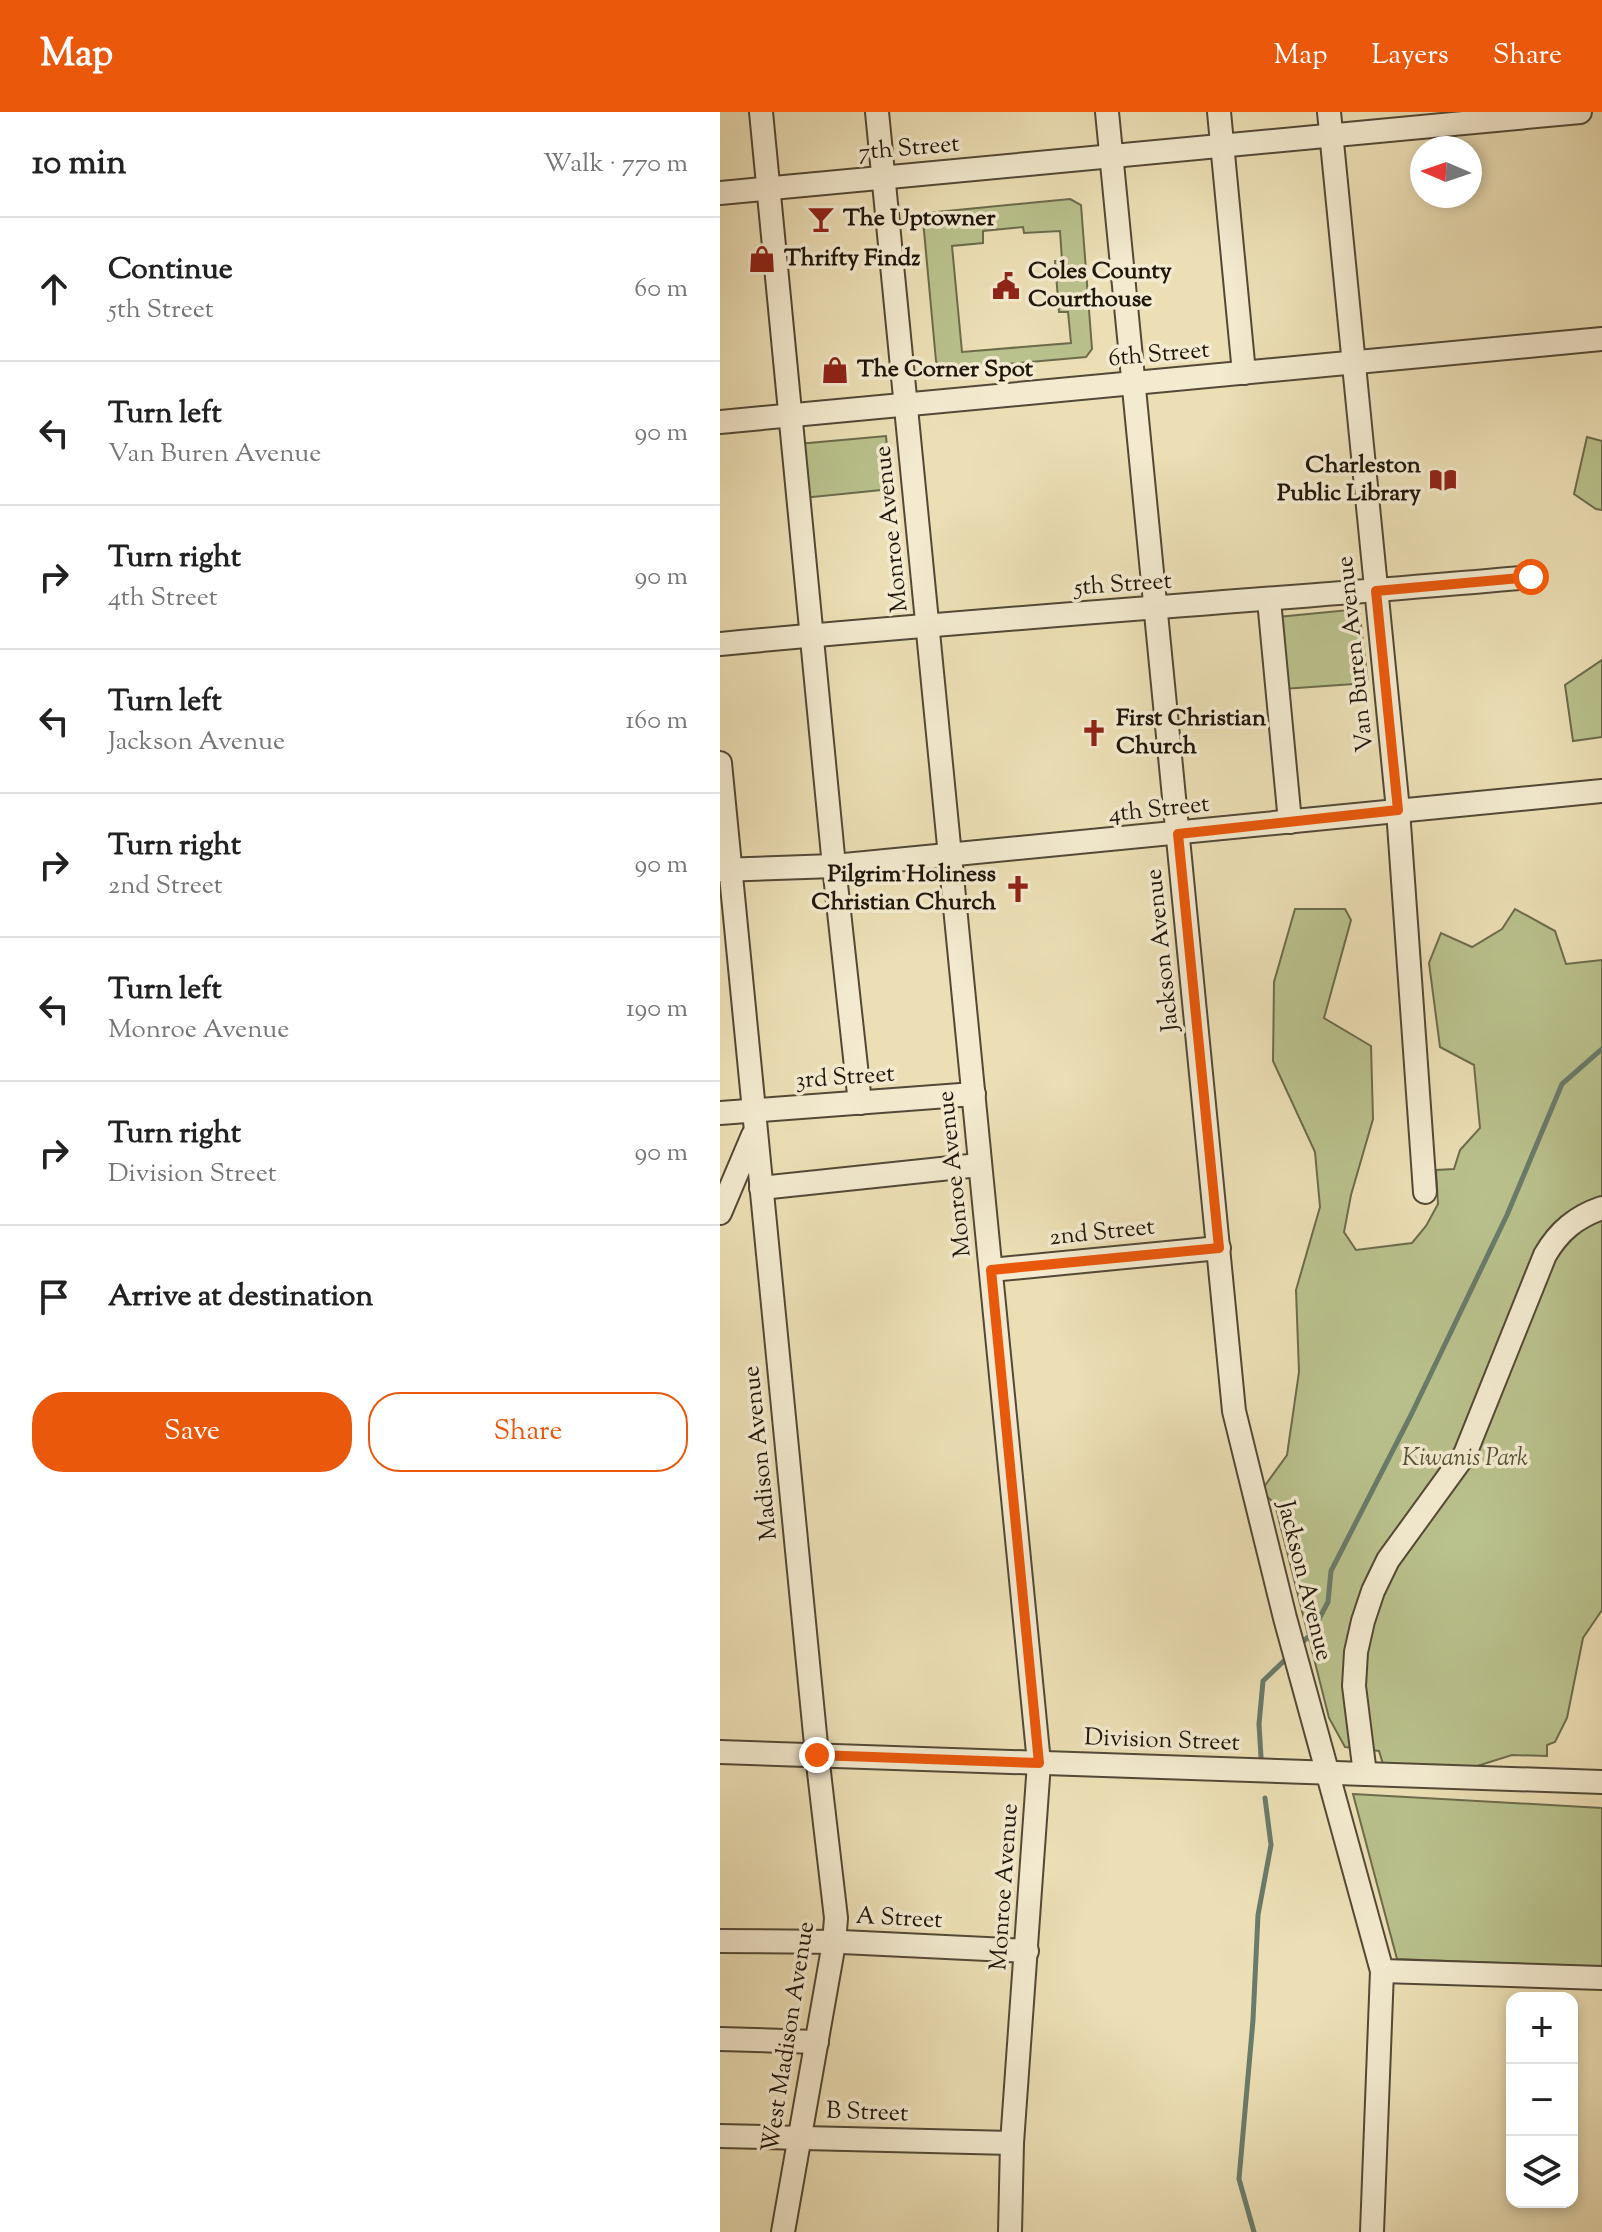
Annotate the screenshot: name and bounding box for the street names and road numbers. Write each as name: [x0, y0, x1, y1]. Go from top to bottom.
street label: 7th Street: [857, 128, 961, 170]
street label: 6th Street: [1107, 334, 1211, 376]
street label: Monroe Avenue: [866, 444, 918, 614]
street label: Van Buren Avenue: [1329, 554, 1383, 754]
street label: 5th Street: [1071, 565, 1173, 606]
street label: 4th Street: [1107, 788, 1211, 832]
street label: Jackson Avenue: [1138, 867, 1189, 1035]
street label: 3rd Street: [794, 1058, 896, 1098]
street label: Monroe Avenue: [929, 1089, 981, 1259]
street label: 2nd Street: [1048, 1211, 1156, 1255]
street label: Madison Avenue: [735, 1364, 787, 1542]
street label: Jackson Avenue: [1267, 1496, 1340, 1664]
street label: Division Street: [1084, 1721, 1240, 1761]
street label: Monroe Avenue: [982, 1802, 1028, 1972]
street label: A Street: [855, 1900, 943, 1938]
street label: West Madison Avenue: [754, 1919, 824, 2155]
street label: B Street: [825, 2095, 909, 2131]

